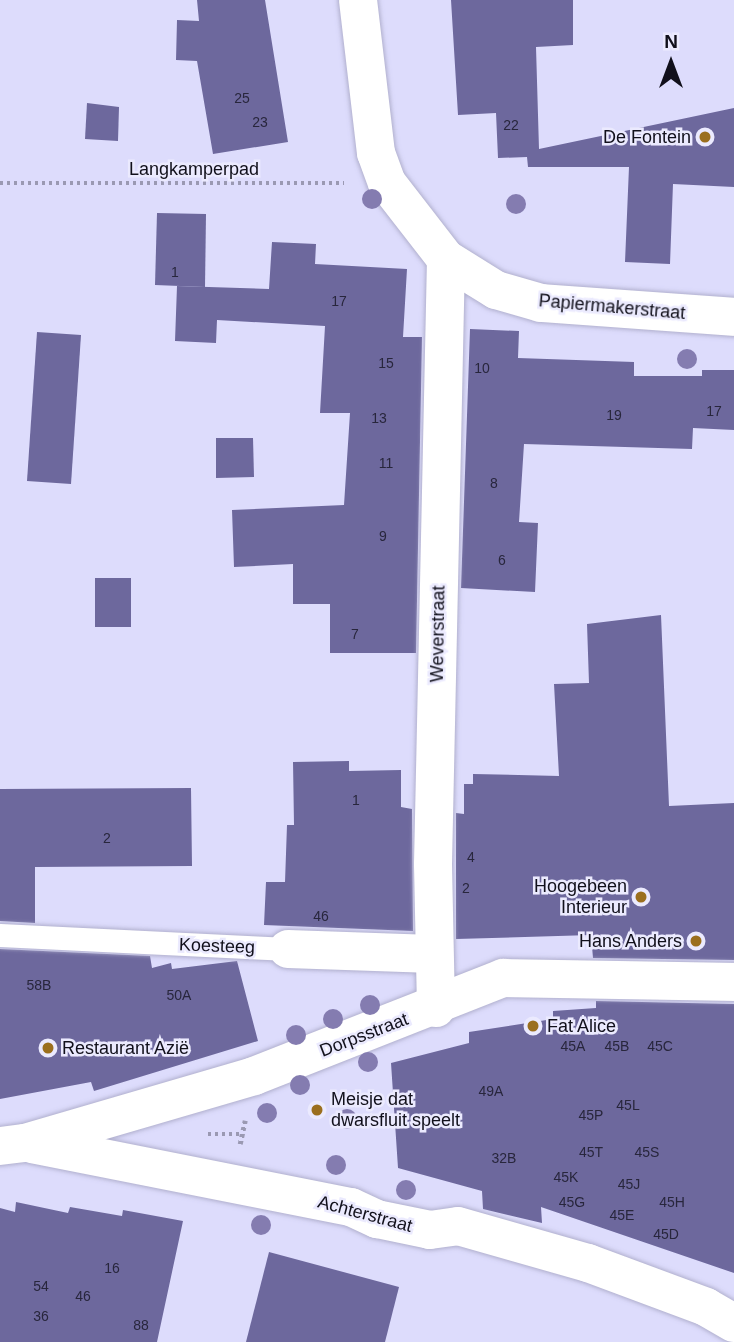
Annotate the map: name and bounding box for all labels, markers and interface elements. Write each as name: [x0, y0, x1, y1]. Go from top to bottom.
north arrow: [636, 28, 706, 98]
text: N: [664, 31, 678, 52]
house number: 25: [234, 90, 250, 106]
house number: 23: [252, 114, 268, 130]
house number: 22: [503, 117, 519, 133]
place label: De Fontein: [603, 126, 691, 148]
marker: De Fontein: [697, 129, 713, 145]
street label: Langkamperpad: [129, 158, 259, 180]
house number: 1: [171, 264, 179, 280]
street label: Papiermakerstraat: [538, 290, 686, 324]
house number: 17: [331, 293, 347, 309]
house number: 15: [378, 355, 394, 371]
house number: 10: [474, 360, 490, 376]
house number: 17: [706, 403, 722, 419]
house number: 19: [606, 407, 622, 423]
house number: 13: [371, 410, 387, 426]
house number: 11: [379, 455, 393, 471]
house number: 8: [490, 475, 498, 491]
house number: 9: [379, 528, 387, 544]
house number: 6: [498, 552, 506, 568]
street label: Weverstraat: [426, 585, 450, 683]
house number: 7: [351, 626, 359, 642]
house number: 1: [352, 792, 360, 808]
house number: 2: [103, 830, 111, 846]
house number: 4: [467, 849, 475, 865]
place label: Hoogebeen Interieur: [534, 876, 627, 918]
house number: 2: [462, 880, 470, 896]
marker: Hoogebeen Interieur: [633, 889, 649, 905]
house number: 46: [313, 908, 329, 924]
place label: Hans Anders: [578, 930, 682, 952]
marker: Hans Anders: [688, 933, 704, 949]
street label: Koesteeg: [179, 934, 255, 958]
house number: 58B: [27, 977, 51, 993]
house number: 50A: [167, 987, 191, 1003]
street label: Dorpsstraat: [317, 1008, 411, 1062]
place label: Fat Alice: [547, 1015, 617, 1037]
marker: Fat Alice: [525, 1018, 541, 1034]
place label: Restaurant Azië: [62, 1037, 190, 1059]
house number: 45A: [561, 1038, 585, 1054]
house number: 45B: [605, 1038, 629, 1054]
house number: 45C: [647, 1038, 673, 1054]
marker: Restaurant Azië: [40, 1040, 56, 1056]
house number: 49A: [479, 1083, 503, 1099]
place label: Meisje dat dwarsfluit speelt: [331, 1089, 460, 1132]
house number: 45L: [616, 1097, 640, 1113]
marker: Meisje dat dwarsfluit speelt: [309, 1102, 325, 1118]
house number: 45P: [579, 1107, 603, 1123]
house number: 45T: [579, 1144, 603, 1160]
house number: 45S: [635, 1144, 659, 1160]
house number: 32B: [492, 1150, 516, 1166]
house number: 45K: [554, 1169, 578, 1185]
house number: 45J: [618, 1176, 640, 1192]
street label: Achterstraat: [315, 1191, 415, 1237]
house number: 45G: [559, 1194, 585, 1210]
house number: 45H: [659, 1194, 685, 1210]
house number: 45E: [610, 1207, 634, 1223]
house number: 45D: [653, 1226, 679, 1242]
house number: 16: [104, 1260, 120, 1276]
house number: 54: [33, 1278, 49, 1294]
house number: 46: [75, 1288, 91, 1304]
house number: 36: [33, 1308, 49, 1324]
house number: 88: [133, 1317, 149, 1333]

